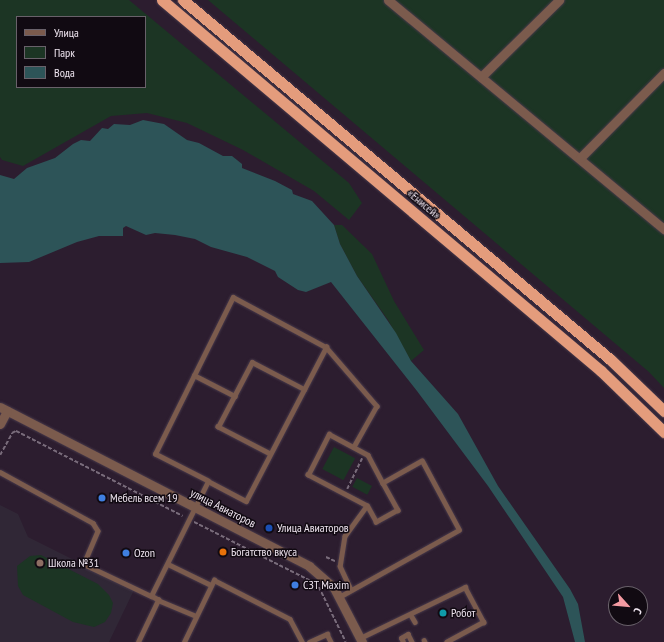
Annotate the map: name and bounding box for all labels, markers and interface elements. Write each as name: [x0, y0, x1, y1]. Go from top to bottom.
legend: [16, 16, 146, 88]
text: Улица: [54, 25, 79, 40]
text: Парк: [54, 45, 75, 60]
text: Вода: [54, 65, 75, 80]
street label: «Енисей»: [404, 186, 444, 222]
street label: улица Авиаторов: [188, 485, 258, 531]
place label: Мебель всем 19: [110, 491, 178, 505]
marker: Мебель всем 19: [97, 493, 107, 503]
place label: Улица Авиаторов: [277, 521, 349, 535]
marker: Улица Авиаторов: [264, 523, 274, 533]
place label: Богатство вкуса: [231, 545, 297, 559]
place label: Ozon: [134, 546, 155, 560]
marker: Богатство вкуса: [218, 547, 228, 557]
marker: Ozon: [121, 548, 131, 558]
place label: Школа №31: [48, 556, 99, 570]
marker: Школа №31: [35, 558, 45, 568]
place label: СЗТ Maxim: [303, 578, 349, 592]
marker: СЗТ Maxim: [290, 580, 300, 590]
north arrow: [608, 586, 648, 626]
place label: Робот: [451, 606, 475, 620]
text: С: [630, 606, 645, 616]
marker: Робот: [438, 608, 448, 618]

